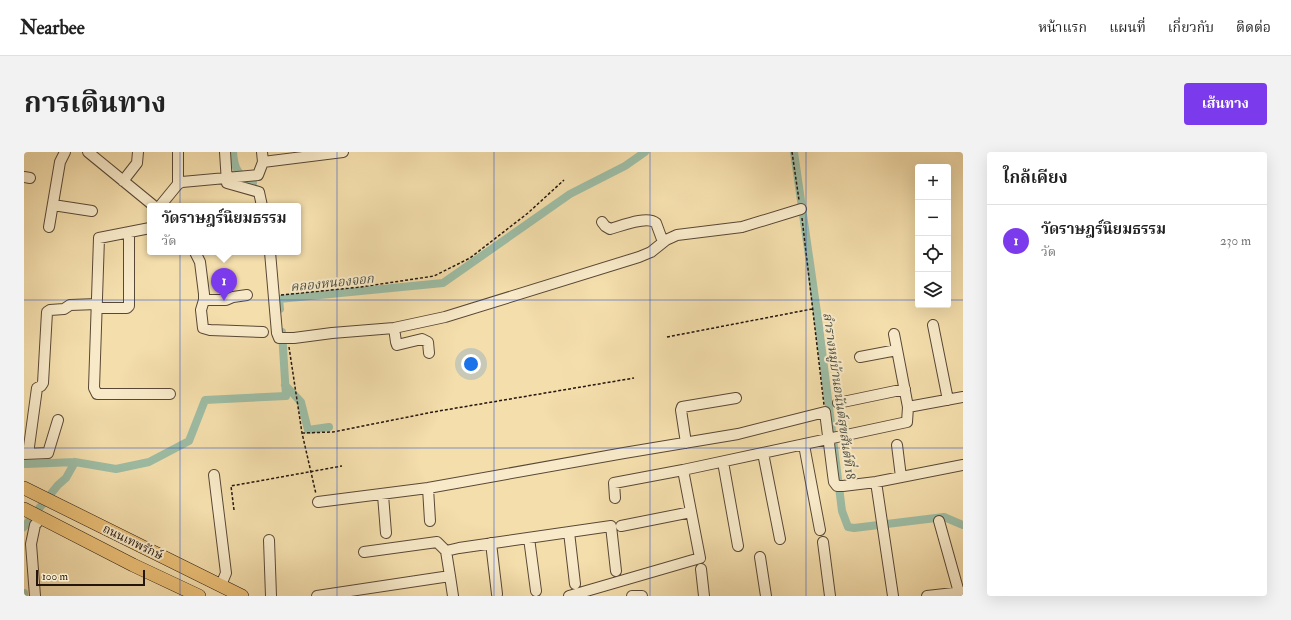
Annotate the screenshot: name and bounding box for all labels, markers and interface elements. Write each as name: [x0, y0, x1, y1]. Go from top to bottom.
text: Nearbee: [20, 16, 85, 40]
text: หน้าแรก: [1038, 19, 1087, 36]
text: แผนที่: [1109, 19, 1146, 36]
text: เกี่ยวกับ: [1168, 19, 1214, 36]
text: ติดต่อ: [1236, 19, 1271, 36]
button: เส้นทาง: [1184, 83, 1267, 125]
text: การเดินทาง: [24, 86, 166, 121]
map controls: [915, 164, 951, 308]
button: +: [915, 164, 951, 200]
text: ใกล้เคียง: [1003, 167, 1068, 188]
button: −: [915, 200, 951, 236]
popup: [147, 203, 301, 255]
text: วัดราษฎร์นิยมธรรม: [161, 209, 287, 228]
text: วัดราษฎร์นิยมธรรม: [1041, 220, 1166, 239]
text: วัด: [161, 233, 177, 249]
text: 1: [1014, 233, 1018, 249]
text: 230 m: [1220, 233, 1251, 249]
button: locate: [915, 236, 951, 272]
text: วัด: [1041, 244, 1056, 260]
pin: 1: [211, 268, 237, 301]
water label: คลองหนองจอก: [290, 271, 376, 295]
button: layers: [915, 272, 951, 308]
water label: ลำรางหมู่บ้านอนันต์สุขสันต์ที่ 18: [819, 311, 861, 481]
your location: [461, 354, 481, 374]
street label: ถนนเทพรักษ์: [100, 521, 166, 564]
scale bar: [36, 568, 145, 587]
text: 100 m: [42, 570, 68, 583]

